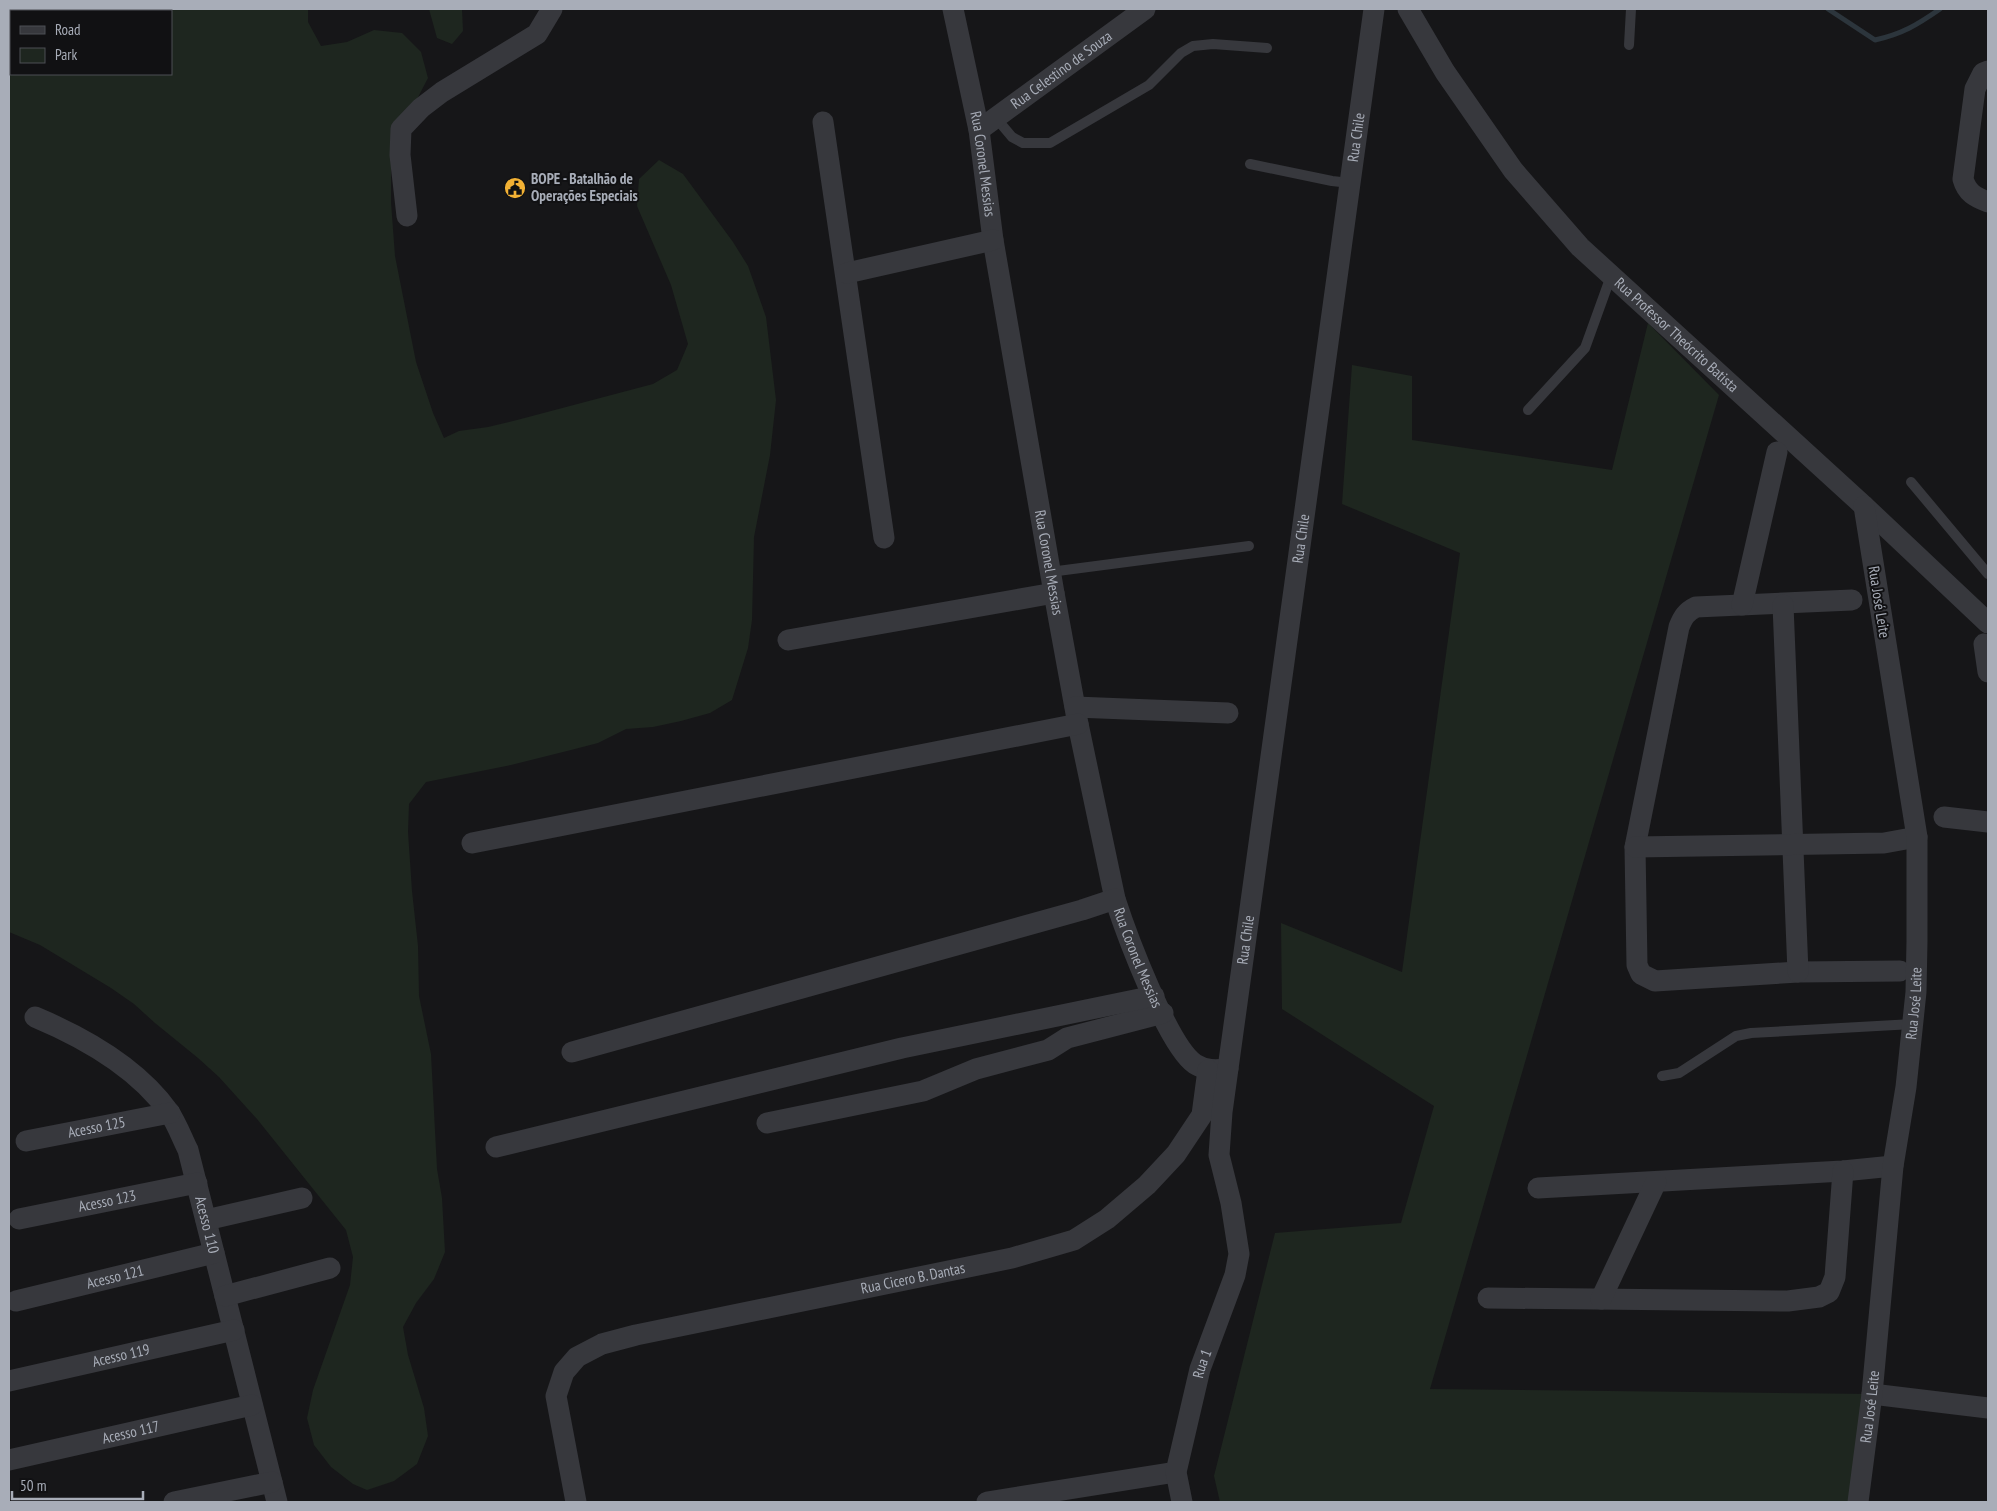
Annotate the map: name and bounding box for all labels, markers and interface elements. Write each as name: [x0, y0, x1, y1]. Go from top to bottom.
legend: [10, 10, 172, 75]
text: Road: [55, 20, 81, 39]
street label: Rua Celestino de Souza: [1007, 26, 1116, 113]
text: Park: [55, 45, 77, 64]
street label: Rua Coronel Messias: [966, 109, 1000, 218]
street label: Rua Chile: [1343, 112, 1369, 163]
place label: BOPE - Batalhão de Operações Especiais: [531, 169, 638, 205]
public building icon: BOPE - Batalhão de Operações Especiais: [503, 176, 527, 200]
street label: Rua Professor Theócrito Batista: [1611, 273, 1743, 396]
street label: Rua Coronel Messias: [1031, 509, 1068, 616]
street label: Rua Chile: [1288, 513, 1313, 564]
street label: Rua José Leite: [1864, 565, 1895, 639]
street label: Rua Coronel Messias: [1110, 905, 1167, 1011]
street label: Rua Chile: [1232, 914, 1258, 966]
street label: Rua José Leite: [1901, 967, 1925, 1041]
street label: Acesso 125: [66, 1112, 127, 1142]
street label: Acesso 123: [77, 1186, 138, 1216]
street label: Acesso 110: [191, 1194, 224, 1256]
street label: Rua Cicero B. Dantas: [859, 1258, 967, 1298]
street label: Acesso 121: [84, 1260, 146, 1293]
street label: Acesso 119: [90, 1339, 152, 1371]
street label: Rua 1: [1188, 1346, 1216, 1380]
street label: Rua José Leite: [1856, 1370, 1883, 1444]
street label: Acesso 117: [100, 1416, 161, 1448]
scale bar: [12, 1468, 144, 1500]
text: 50 m: [20, 1476, 46, 1495]

